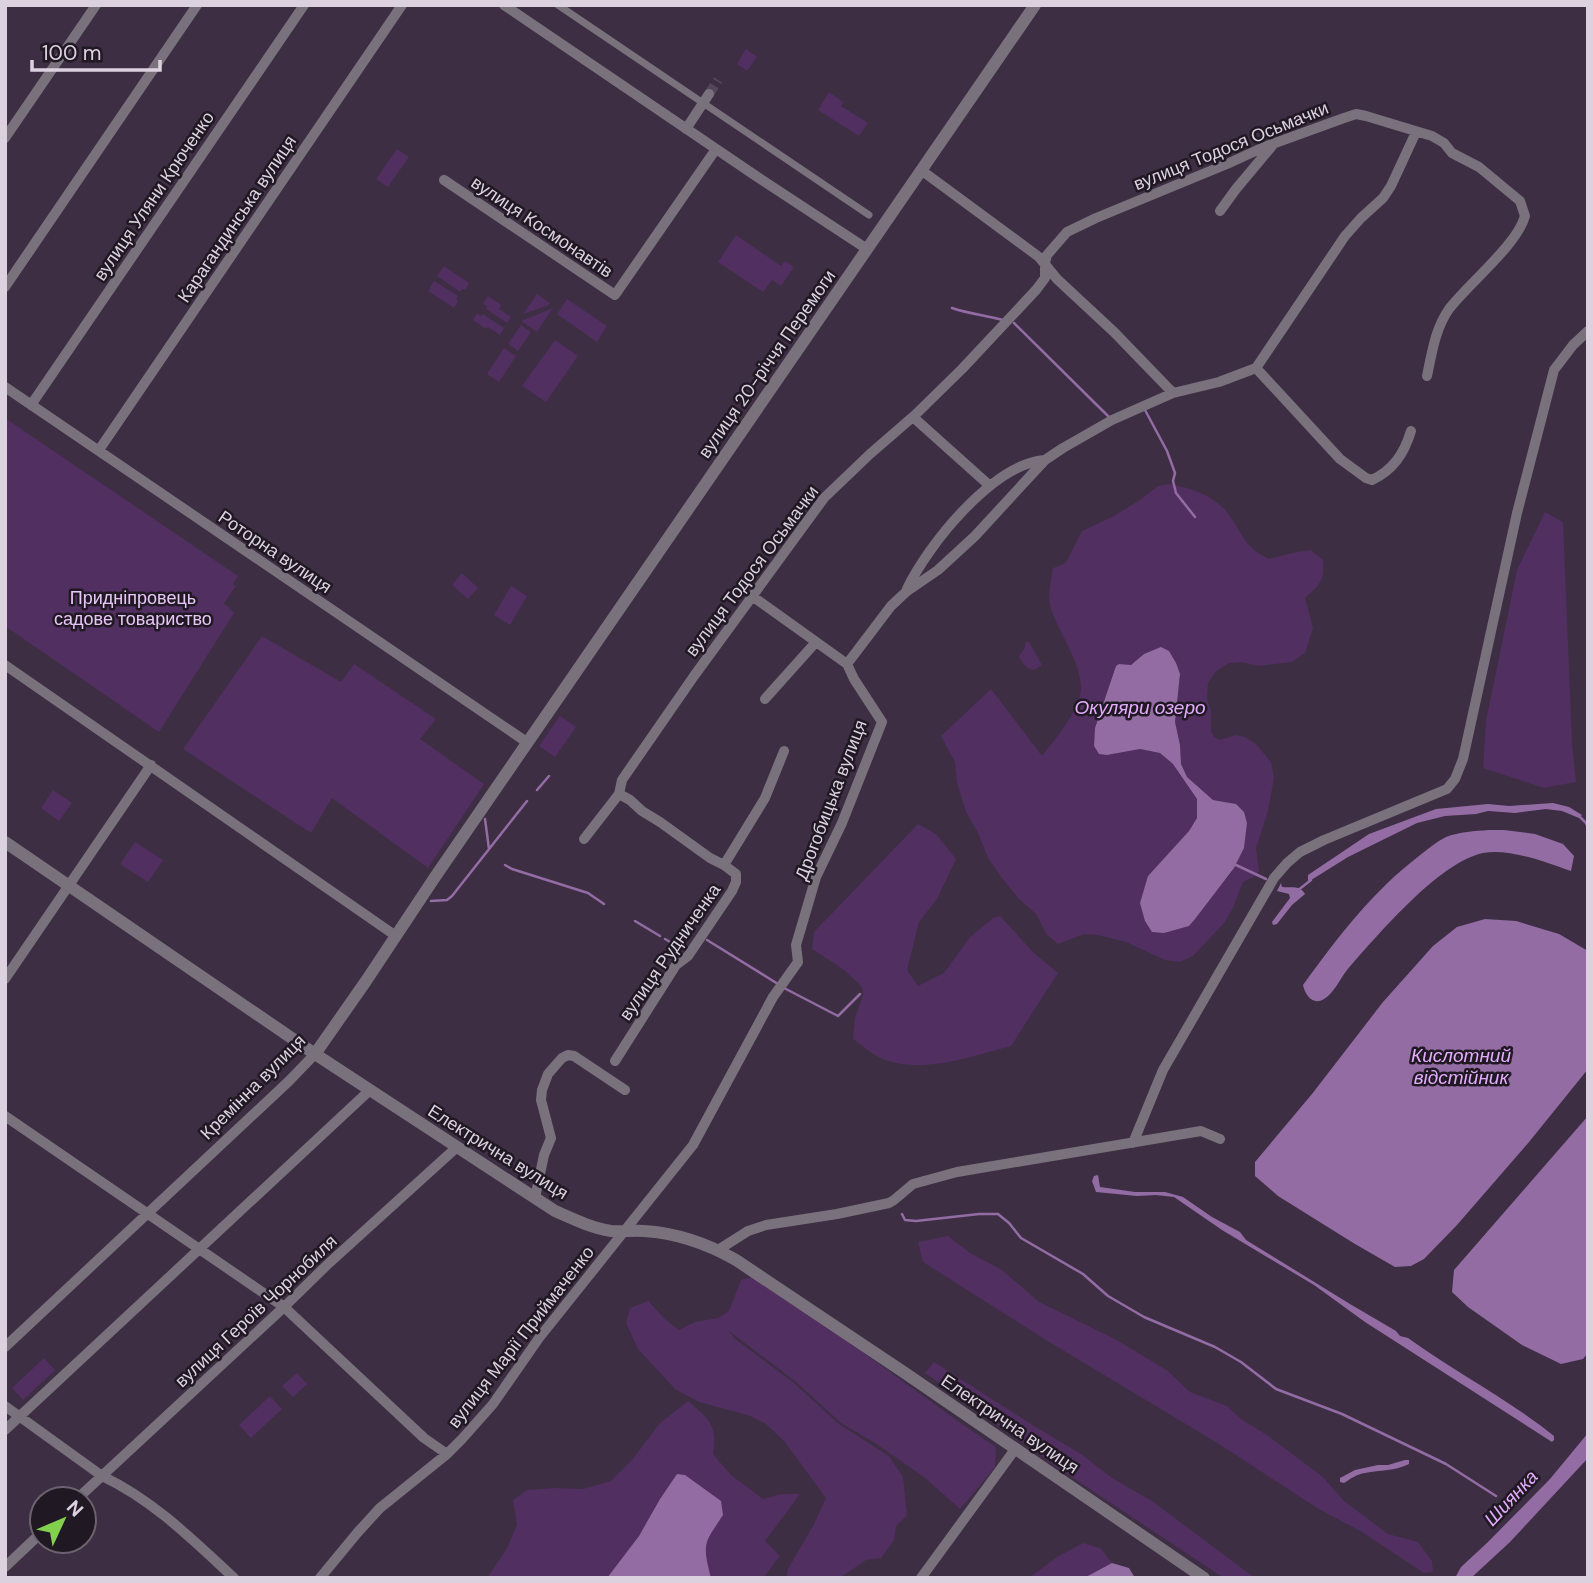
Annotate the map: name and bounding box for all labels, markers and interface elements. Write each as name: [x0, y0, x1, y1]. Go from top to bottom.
scale bar: [32, 28, 159, 72]
text: 100 m: [42, 39, 102, 67]
street label: вулиця Тодося Осьмачки: [1130, 96, 1332, 196]
street label: вулиця Уляни Крюченко: [88, 107, 220, 285]
street label: Карагандинська вулиця: [172, 131, 302, 307]
street label: вулиця Космонавтів: [466, 171, 618, 283]
street label: вулиця 20-річчя Перемоги: [693, 265, 841, 463]
street label: вулиця Тодося Осьмачки: [680, 481, 824, 661]
street label: Роторна вулиця: [214, 505, 336, 599]
park label: Придніпровець садове товариство: [54, 586, 212, 631]
water label: Окуляри озеро: [1074, 695, 1206, 720]
street label: Дрогобицька вулиця: [789, 716, 873, 884]
street label: вулиця Рудниченка: [614, 878, 727, 1025]
street label: Кремінна вулиця: [195, 1029, 311, 1145]
water label: Кислотний відстійник: [1411, 1043, 1511, 1090]
street label: Електрична вулиця: [423, 1099, 573, 1205]
street label: вулиця Героїв Чорнобиля: [170, 1229, 342, 1393]
street label: вулиця Марії Приймаченко: [442, 1241, 600, 1433]
street label: Електрична вулиця: [936, 1369, 1084, 1479]
water label: Шиянка: [1479, 1465, 1543, 1531]
north arrow: [28, 1485, 98, 1555]
text: N: [61, 1495, 89, 1522]

